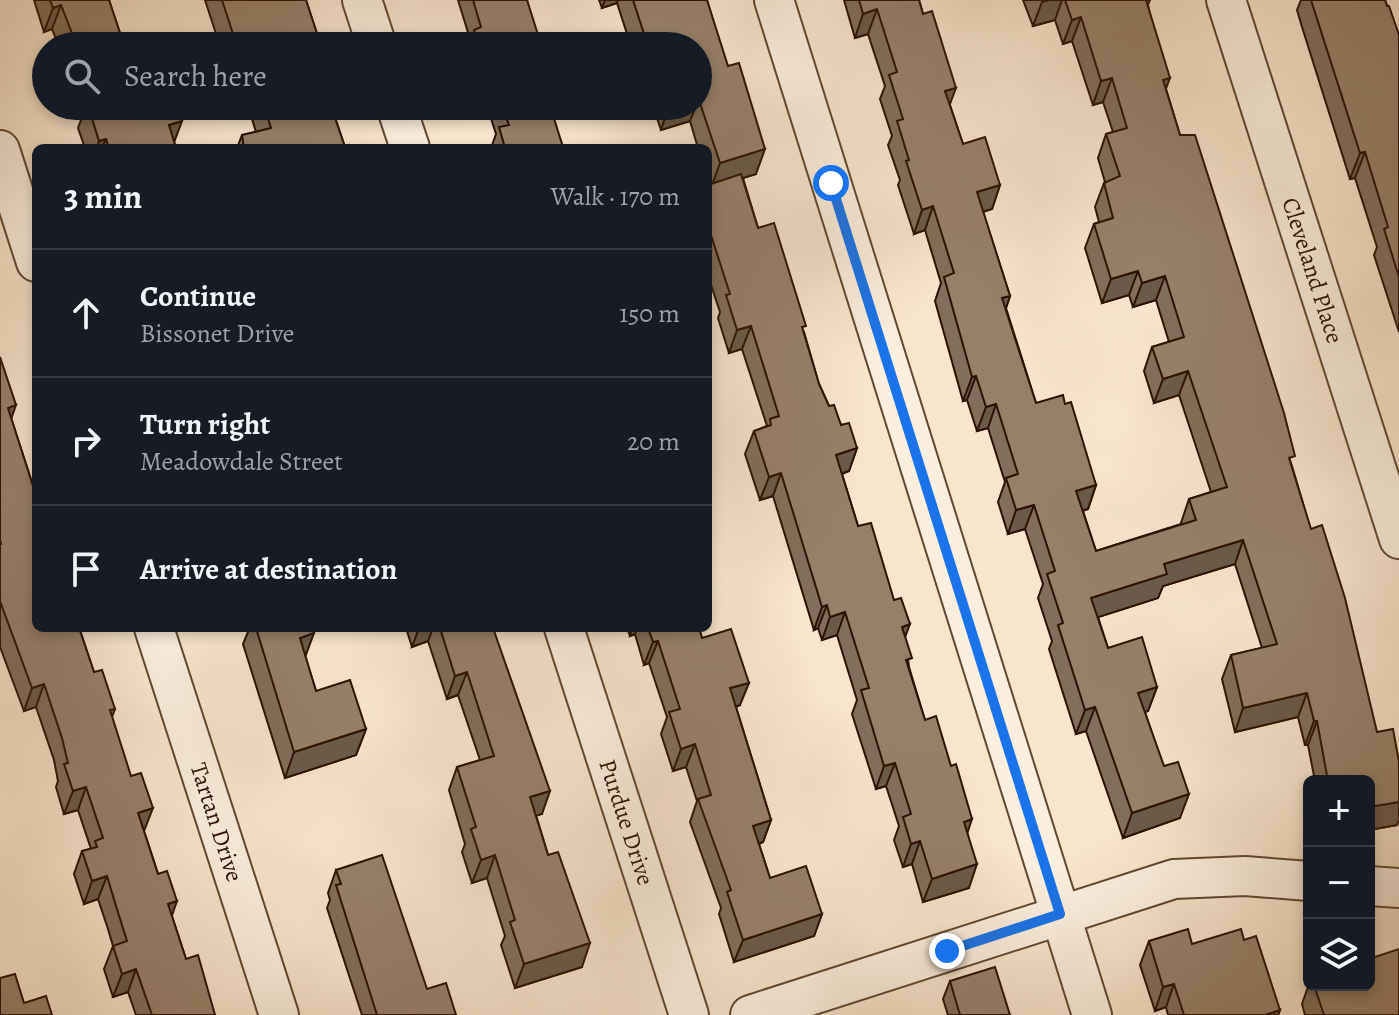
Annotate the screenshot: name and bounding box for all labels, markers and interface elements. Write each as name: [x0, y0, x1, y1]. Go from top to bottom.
search box: [32, 32, 712, 120]
icon: search: [60, 54, 104, 98]
text: Search here: [124, 56, 267, 96]
route start: [813, 165, 849, 201]
text: 3 min: [64, 173, 142, 220]
text: Walk · 170 m: [551, 179, 680, 214]
street label: Cleveland Place: [1274, 193, 1351, 347]
text: Continue: [140, 276, 256, 316]
icon: ahead: [64, 291, 108, 335]
text: 150 m: [619, 296, 680, 331]
text: Bissonet Drive: [140, 316, 294, 351]
text: Turn right: [140, 404, 270, 444]
icon: right: [64, 419, 108, 463]
text: 20 m: [627, 424, 680, 459]
text: Meadowdale Street: [140, 444, 343, 479]
icon: arrive: [64, 547, 108, 591]
text: Arrive at destination: [140, 549, 397, 589]
street label: Purdue Drive: [591, 755, 662, 889]
street label: Tartan Drive: [183, 759, 251, 886]
map controls: [1303, 775, 1375, 991]
button: +: [1303, 775, 1375, 847]
button: −: [1303, 847, 1375, 919]
button: layers: [1303, 919, 1375, 991]
route end: [929, 933, 965, 969]

